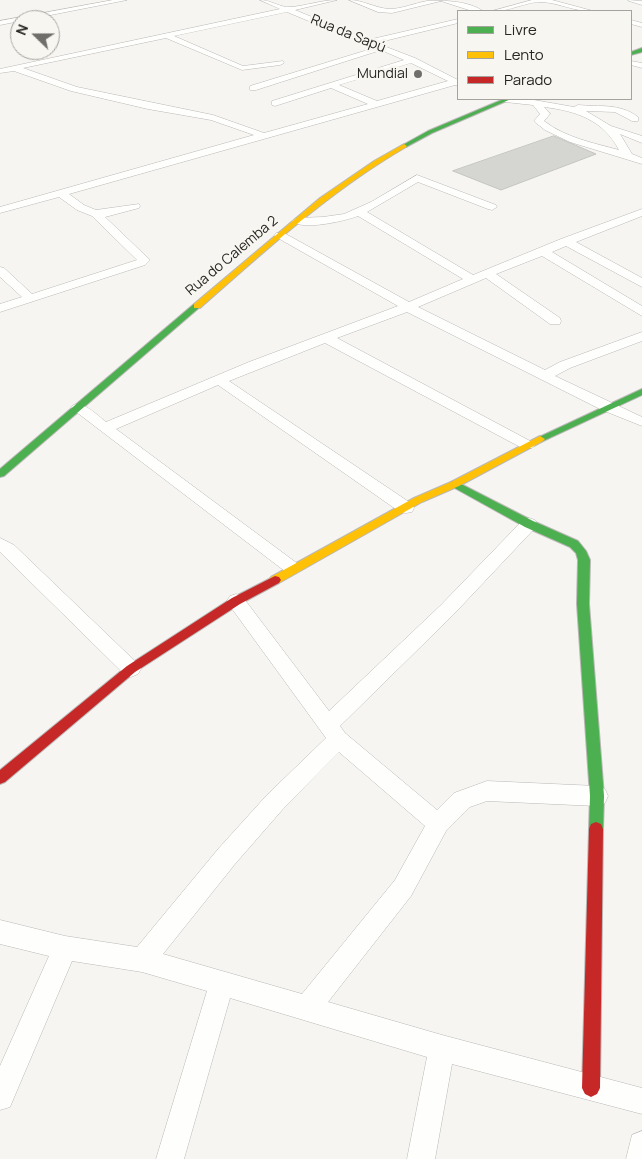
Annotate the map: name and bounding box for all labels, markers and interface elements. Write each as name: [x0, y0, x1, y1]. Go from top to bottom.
north arrow: [10, 10, 60, 60]
legend: [457, 10, 632, 100]
street label: Rua da Sapú: [308, 11, 388, 57]
text: Livre: [504, 19, 537, 40]
text: N: [11, 21, 32, 38]
text: Lento: [504, 44, 544, 65]
place label: Mundial: [357, 66, 408, 82]
marker: Mundial: [412, 68, 424, 80]
text: Parado: [504, 69, 552, 90]
street label: Rua do Calemba 2: [183, 213, 281, 299]

